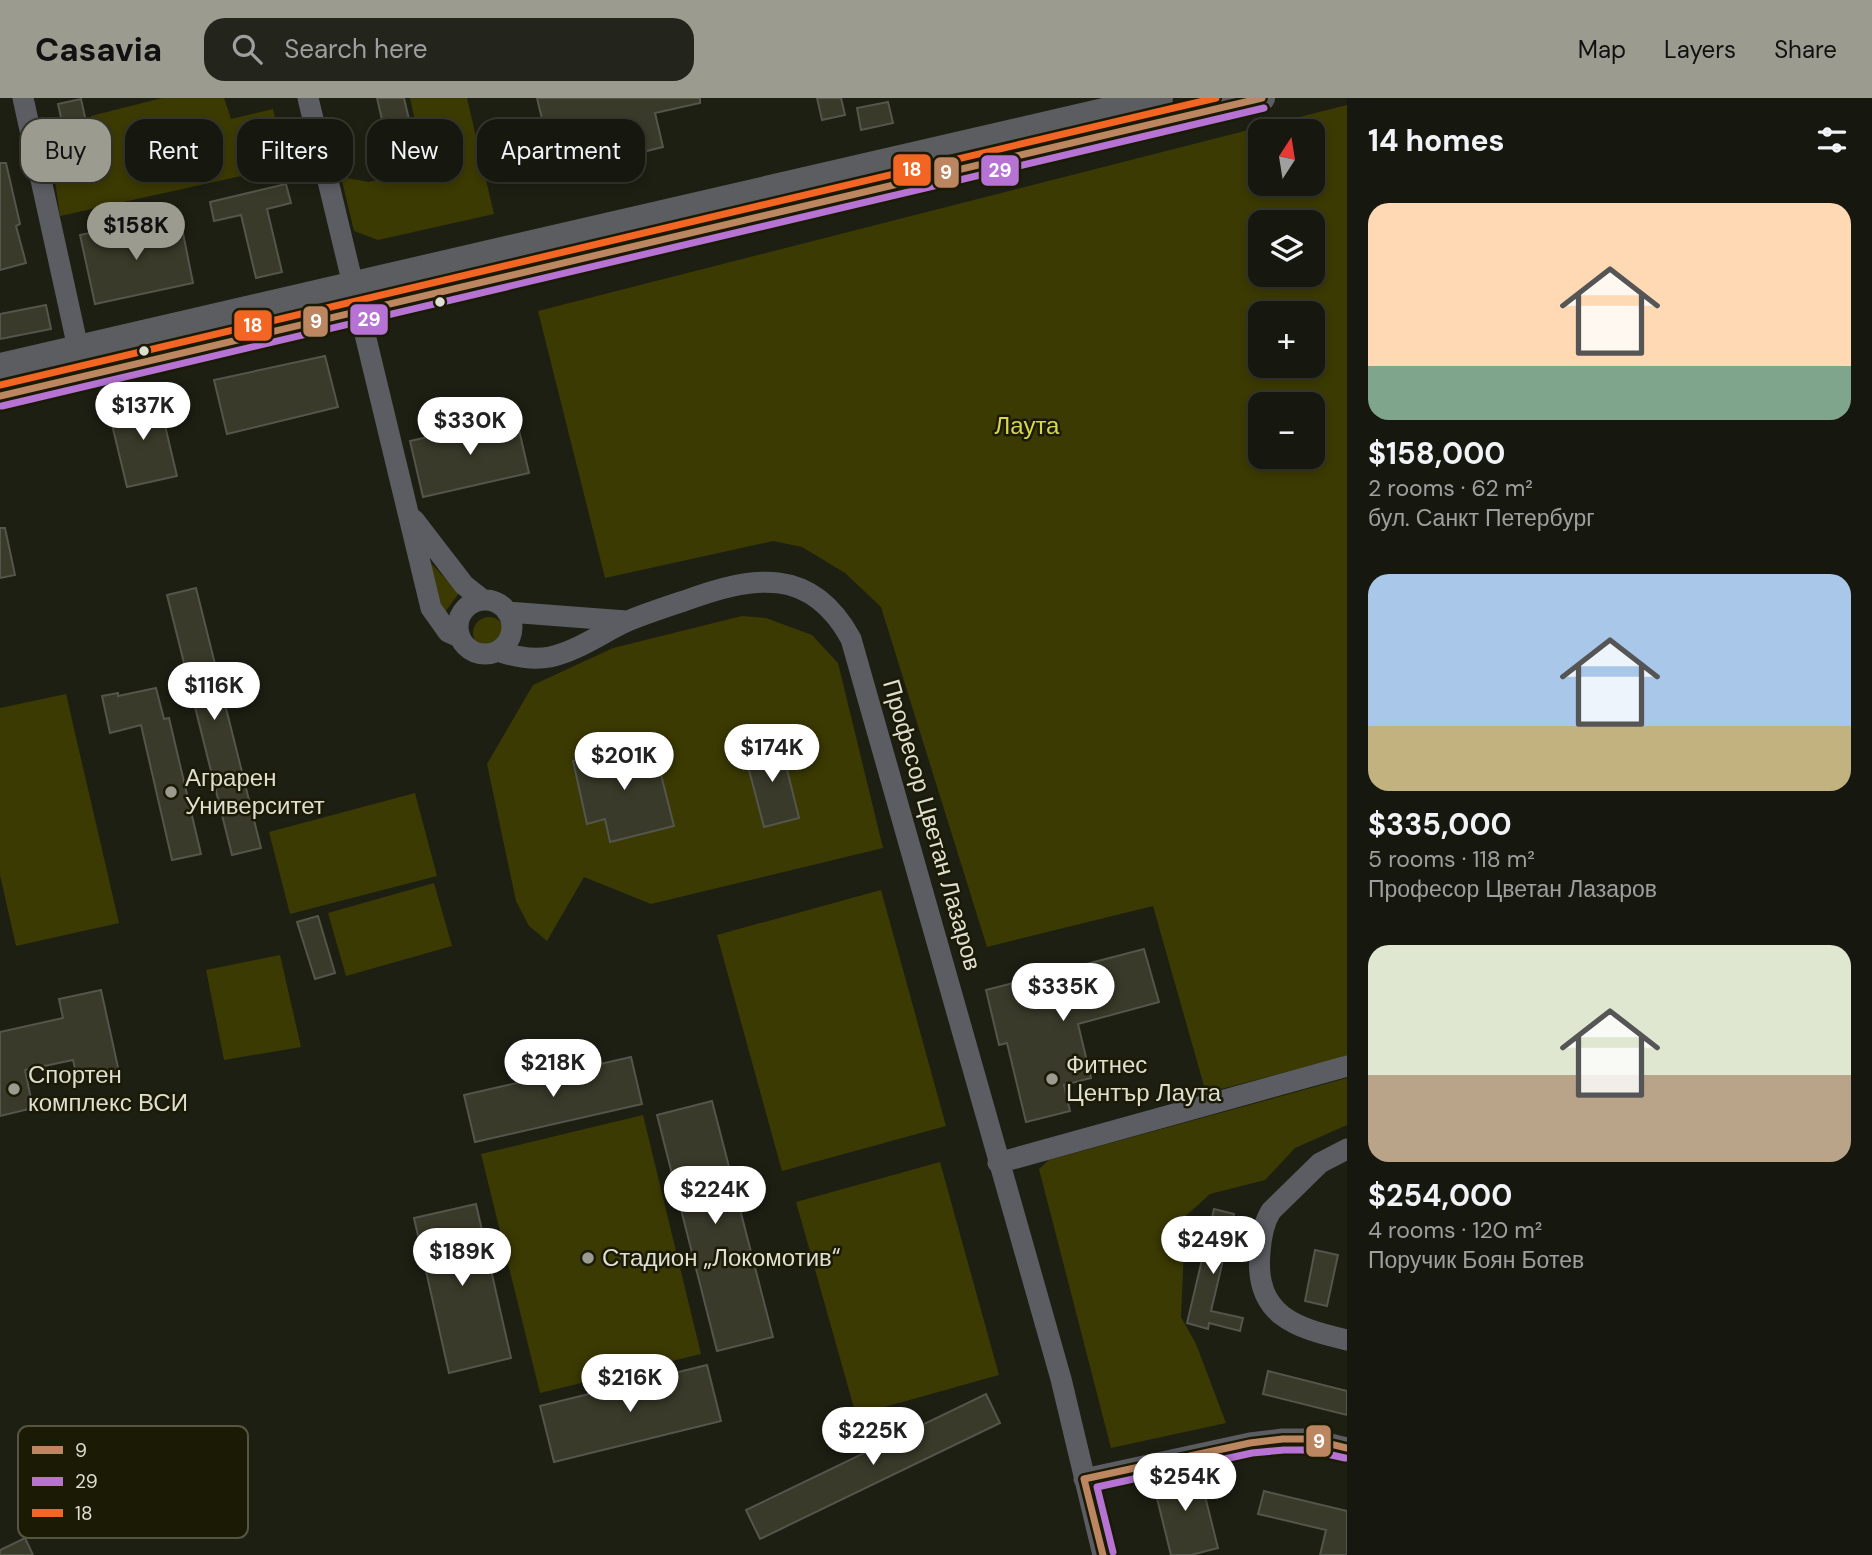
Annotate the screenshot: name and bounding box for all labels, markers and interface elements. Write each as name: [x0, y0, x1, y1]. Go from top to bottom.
search box: [204, 18, 694, 81]
text: Casavia: [35, 28, 162, 71]
icon: search: [228, 30, 266, 68]
text: Search here: [284, 32, 428, 66]
text: Map: [1578, 34, 1626, 65]
text: Layers: [1664, 34, 1736, 65]
text: Share: [1774, 34, 1837, 65]
chip: Buy: [21, 119, 111, 182]
chip: Rent: [125, 119, 223, 182]
chip: Filters: [237, 119, 353, 182]
chip: New: [367, 119, 463, 182]
chip: Apartment: [477, 119, 645, 182]
north arrow: [1248, 119, 1325, 196]
map controls: [1248, 119, 1325, 469]
text: 14 homes: [1368, 121, 1505, 160]
icon: filters: [1813, 121, 1851, 159]
line badge: 18: [892, 153, 932, 187]
line badge: 29: [980, 154, 1020, 187]
line badge: 9: [933, 156, 960, 189]
text: 18: [903, 157, 921, 182]
text: 29: [989, 158, 1011, 183]
text: 9: [940, 160, 952, 185]
pin: $158K: [87, 202, 185, 262]
text: $158K: [103, 210, 169, 240]
button: layers: [1248, 210, 1325, 287]
icon: home: [1547, 248, 1673, 374]
unlabelled marker: [433, 295, 447, 309]
button: +: [1248, 301, 1325, 378]
line badge: 29: [349, 303, 389, 336]
line badge: 9: [302, 305, 329, 338]
text: 29: [358, 307, 380, 332]
line badge: 18: [233, 309, 273, 342]
text: 9: [310, 309, 322, 334]
text: 18: [244, 313, 262, 338]
unlabelled marker: [137, 344, 151, 358]
pin: $137K: [94, 382, 192, 442]
text: $137K: [111, 390, 175, 420]
button: −: [1248, 392, 1325, 469]
pin: $330K: [421, 398, 519, 457]
text: $330K: [434, 405, 506, 435]
park label: Лаута: [995, 410, 1060, 441]
text: $158,000: [1368, 434, 1505, 473]
text: 2 rooms · 62 m²: [1368, 473, 1533, 503]
text: бул. Санкт Петербург: [1368, 503, 1595, 533]
icon: home: [1547, 619, 1673, 745]
pin: $116K: [165, 662, 263, 722]
text: $116K: [184, 670, 244, 700]
street label: Професор Цветан Лазаров: [876, 676, 989, 974]
pin: $174K: [723, 724, 821, 784]
pin: $201K: [575, 732, 673, 792]
text: $174K: [740, 732, 804, 762]
text: $201K: [591, 740, 657, 770]
place label: Аграрен Университет: [185, 762, 325, 821]
marker: Аграрен Университет: [163, 784, 179, 800]
text: $335,000: [1368, 805, 1512, 844]
text: 5 rooms · 118 m²: [1368, 844, 1535, 874]
text: Професор Цветан Лазаров: [1368, 874, 1657, 904]
pin: $335K: [1014, 964, 1112, 1023]
text: $335K: [1028, 971, 1098, 1001]
icon: home: [1547, 990, 1673, 1116]
pin: $218K: [504, 1040, 602, 1099]
text: $218K: [520, 1047, 586, 1077]
place label: Фитнес Център Лаута: [1066, 1049, 1222, 1108]
place label: Спортен комплекс ВСИ: [28, 1059, 188, 1118]
marker: Фитнес Център Лаута: [1044, 1071, 1060, 1087]
marker: Спортен комплекс ВСИ: [6, 1081, 22, 1097]
pin: $224K: [666, 1166, 764, 1226]
text: $224K: [680, 1174, 750, 1204]
text: $254,000: [1368, 1176, 1512, 1215]
text: 4 rooms · 120 m²: [1368, 1215, 1542, 1245]
pin: $249K: [1164, 1216, 1262, 1276]
text: $249K: [1177, 1224, 1249, 1254]
pin: $189K: [413, 1228, 511, 1288]
text: $189K: [429, 1236, 495, 1266]
place label: Стадион „Локомотив“: [602, 1242, 841, 1273]
text: Поручик Боян Ботев: [1368, 1245, 1584, 1275]
marker: Стадион „Локомотив“: [580, 1250, 596, 1266]
pin: $216K: [581, 1354, 679, 1414]
text: $216K: [597, 1362, 663, 1392]
pin: $225K: [824, 1408, 922, 1467]
text: $225K: [838, 1415, 908, 1445]
line badge: 9: [1305, 1424, 1332, 1458]
legend: [18, 1426, 248, 1538]
text: 9: [1313, 1429, 1325, 1454]
text: 9: [75, 1438, 87, 1463]
pin: $254K: [1136, 1454, 1234, 1513]
text: $254K: [1149, 1461, 1221, 1491]
text: 29: [75, 1469, 98, 1494]
text: 18: [75, 1501, 92, 1526]

